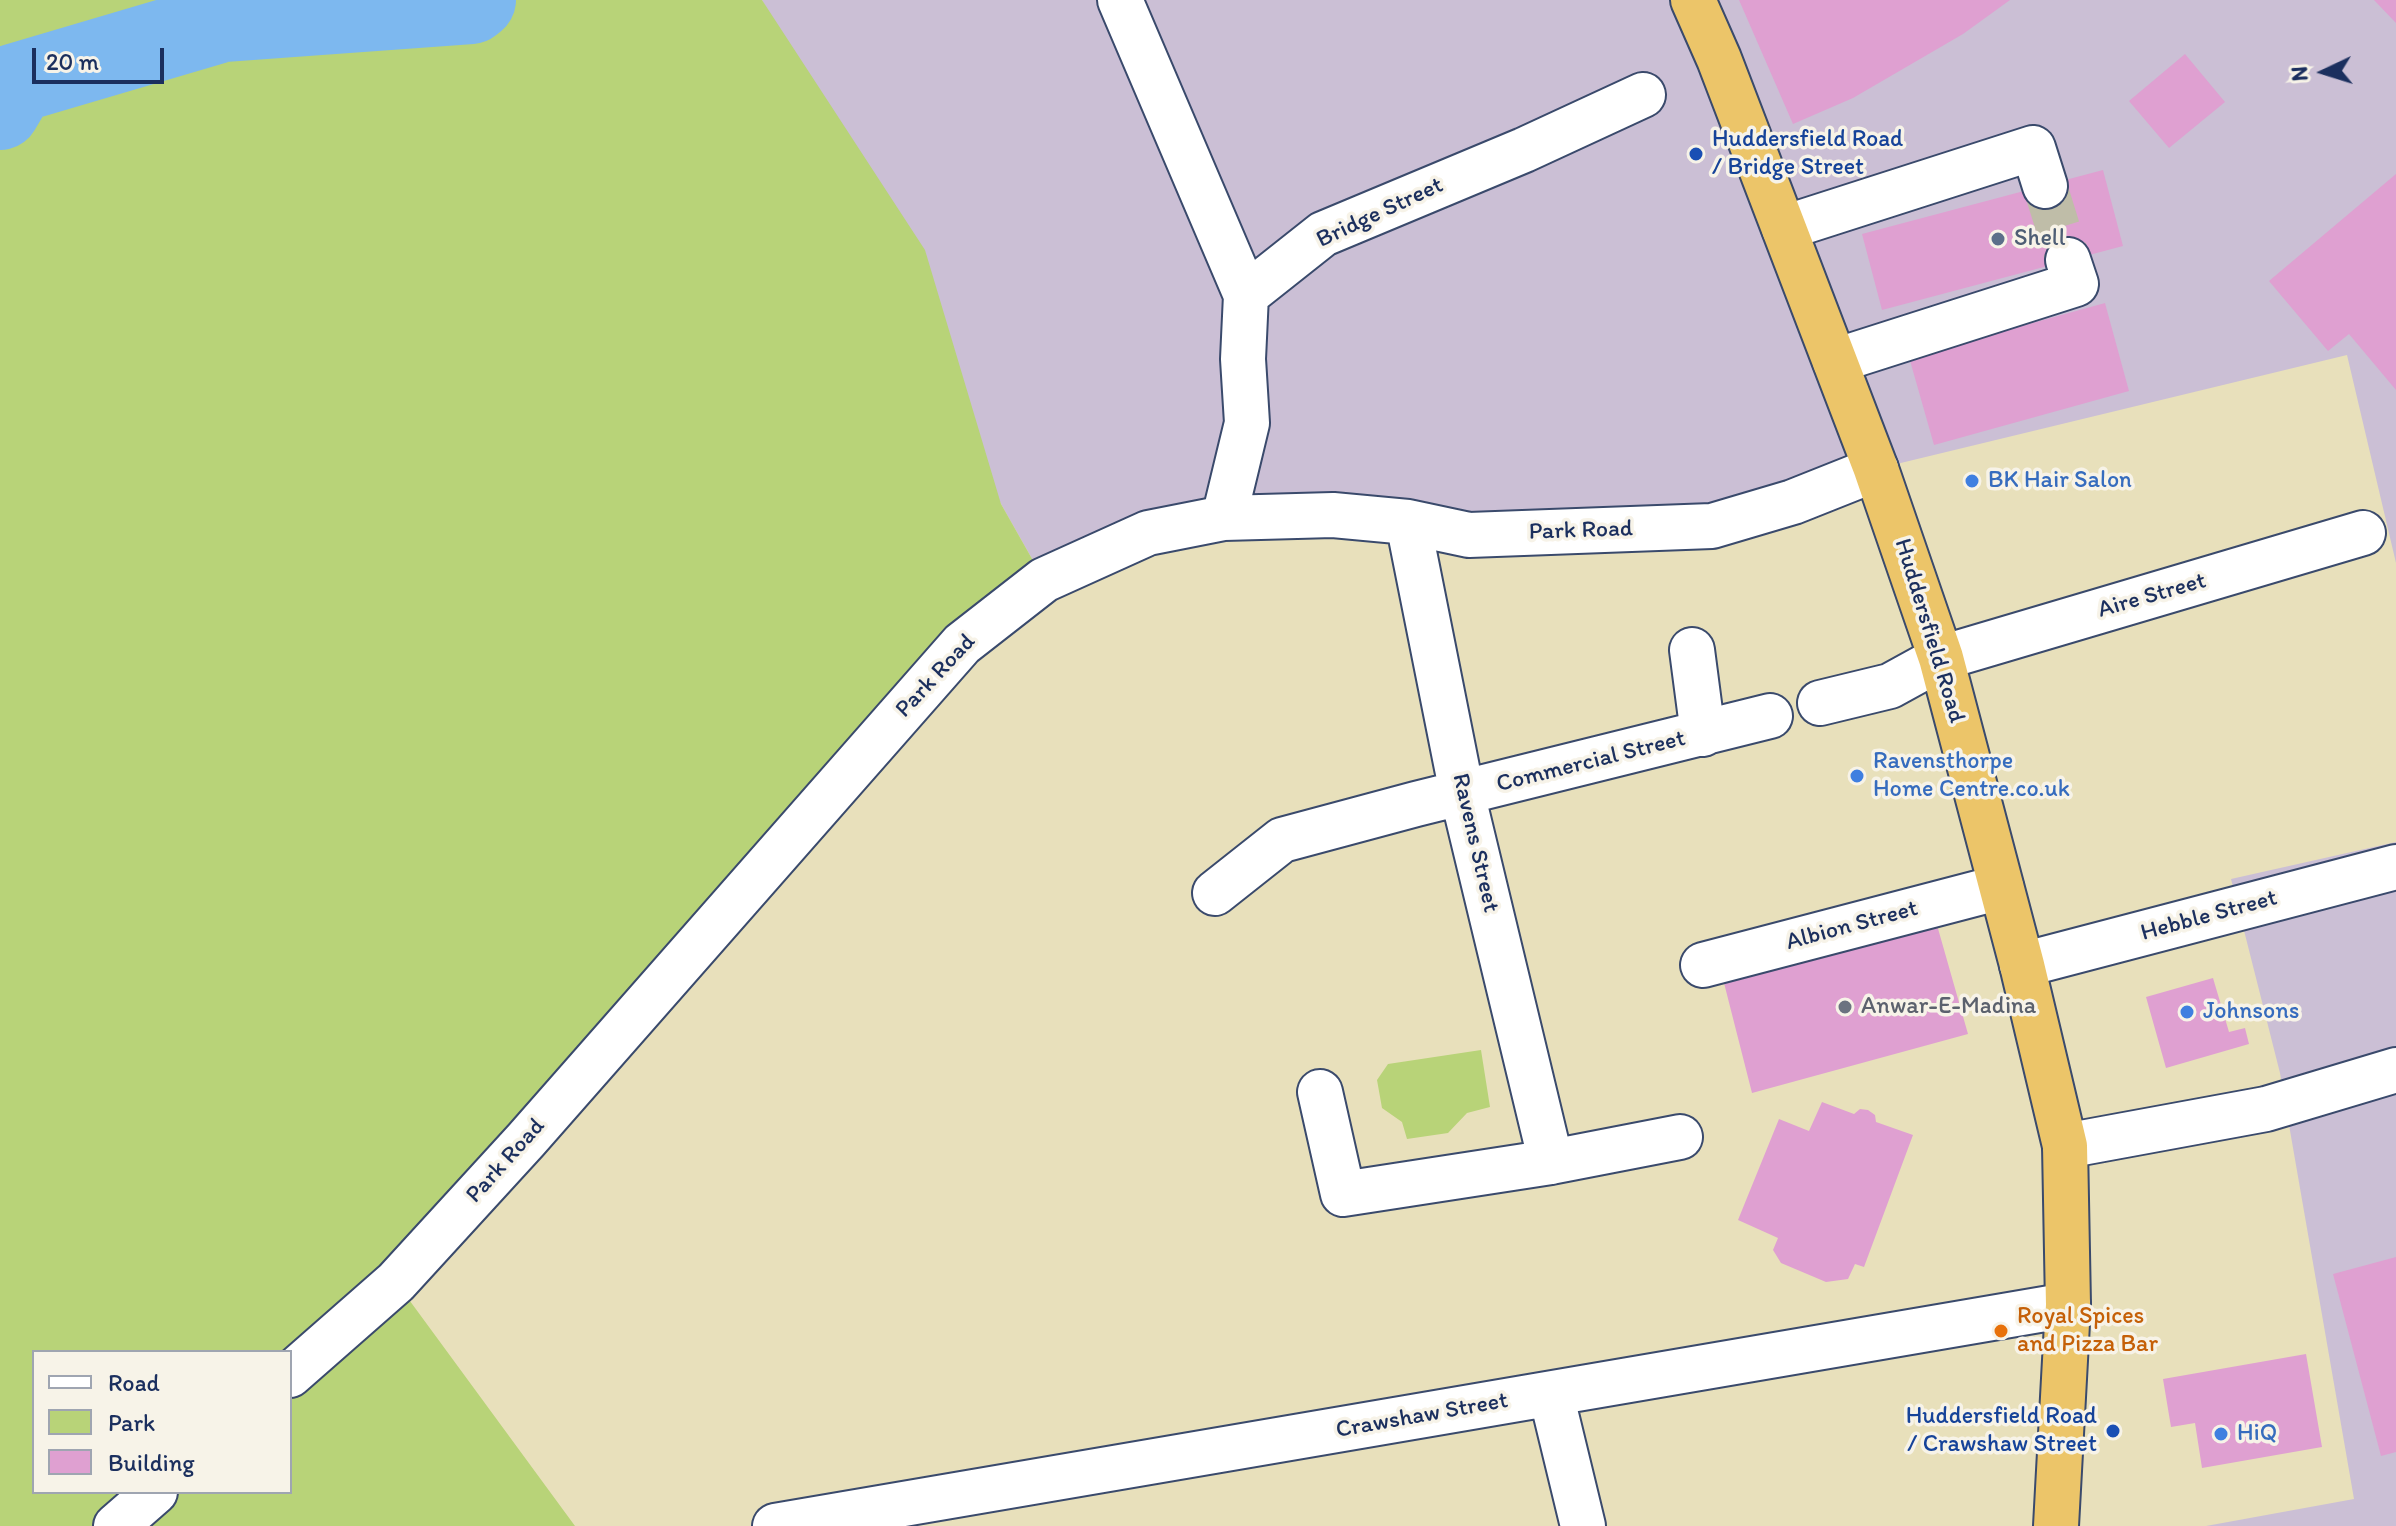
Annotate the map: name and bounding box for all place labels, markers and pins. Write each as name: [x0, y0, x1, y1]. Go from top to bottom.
place label: Huddersfield Road / Bridge Street: [1712, 126, 1903, 182]
marker: Huddersfield Road / Bridge Street: [1687, 145, 1705, 163]
place label: Shell: [2014, 225, 2065, 253]
marker: Shell: [1989, 230, 2007, 248]
place label: BK Hair Salon: [1988, 467, 2132, 495]
marker: BK Hair Salon: [1963, 472, 1981, 490]
place label: Ravensthorpe Home Centre.co.uk: [1873, 748, 2070, 804]
marker: Ravensthorpe Home Centre.co.uk: [1848, 767, 1866, 785]
place label: Anwar-E-Madina: [1861, 993, 2036, 1021]
marker: Anwar-E-Madina: [1836, 998, 1854, 1016]
place label: Johnsons: [2203, 998, 2299, 1026]
marker: Johnsons: [2178, 1003, 2196, 1021]
place label: Royal Spices and Pizza Bar: [2017, 1303, 2158, 1359]
marker: Royal Spices and Pizza Bar: [1992, 1322, 2010, 1340]
place label: Huddersfield Road / Crawshaw Street: [1906, 1403, 2097, 1459]
place label: HiQ: [2237, 1420, 2277, 1448]
marker: Huddersfield Road / Crawshaw Street: [2104, 1422, 2122, 1440]
marker: HiQ: [2212, 1425, 2230, 1443]

